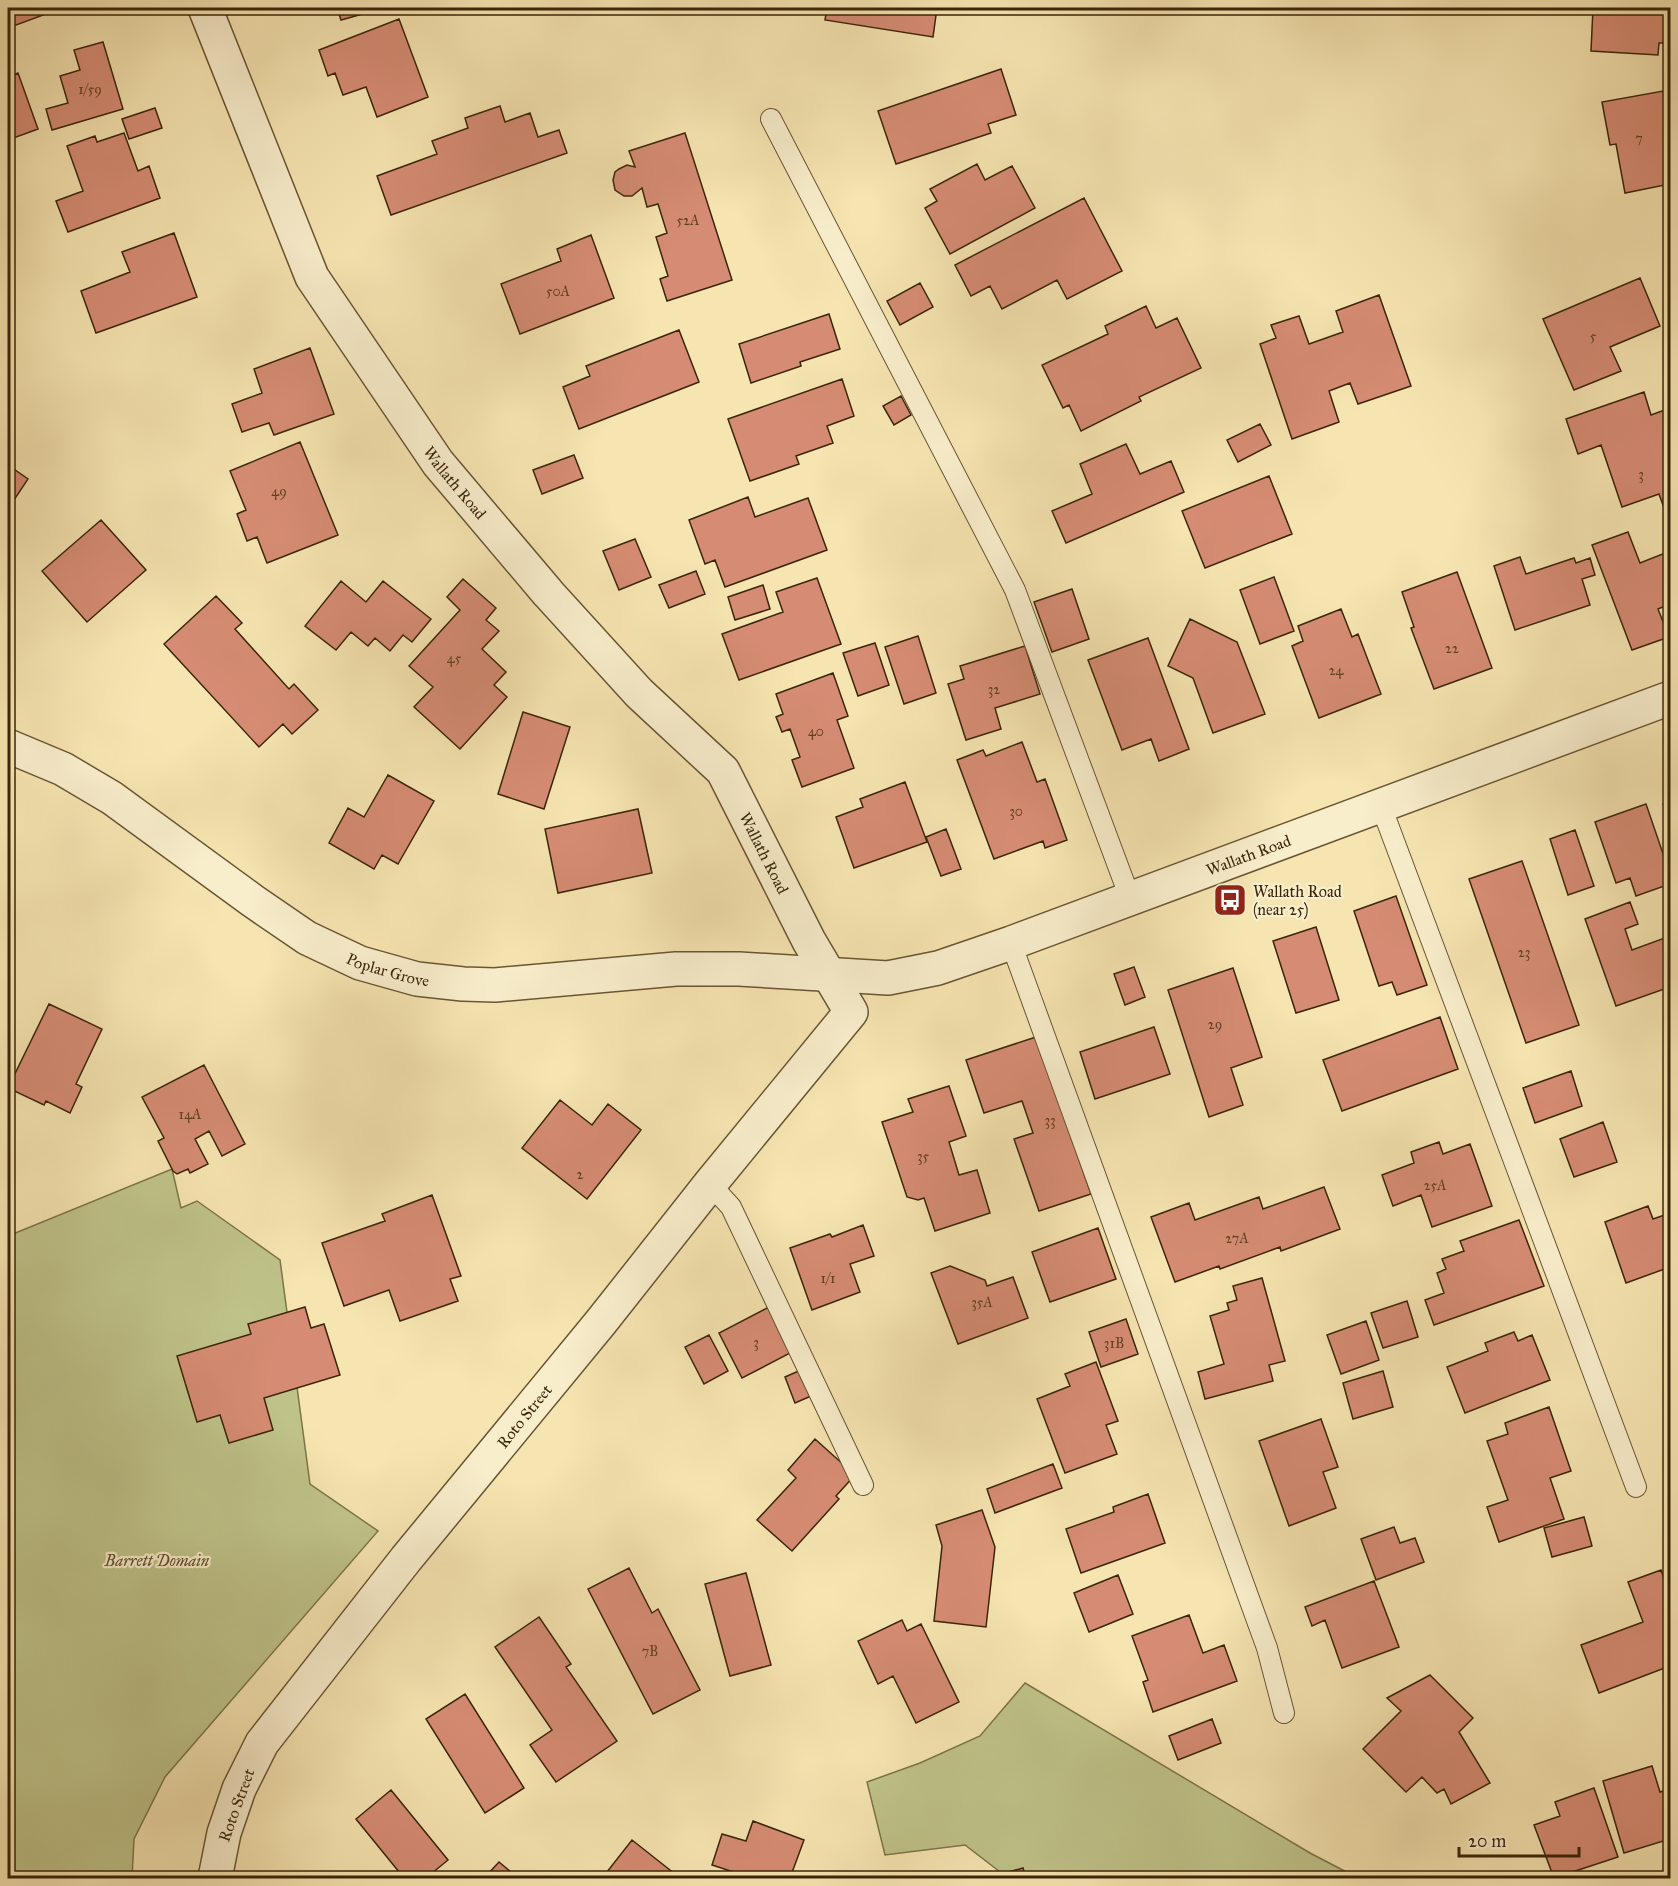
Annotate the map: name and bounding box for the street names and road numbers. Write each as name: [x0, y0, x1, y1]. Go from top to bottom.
street label: Wallath Road: [419, 443, 490, 523]
street label: Wallath Road: [735, 809, 792, 897]
street label: Wallath Road: [1204, 831, 1293, 880]
street label: Poplar Grove: [343, 949, 430, 990]
street label: Roto Street: [493, 1380, 556, 1452]
street label: Roto Street: [214, 1766, 259, 1844]

